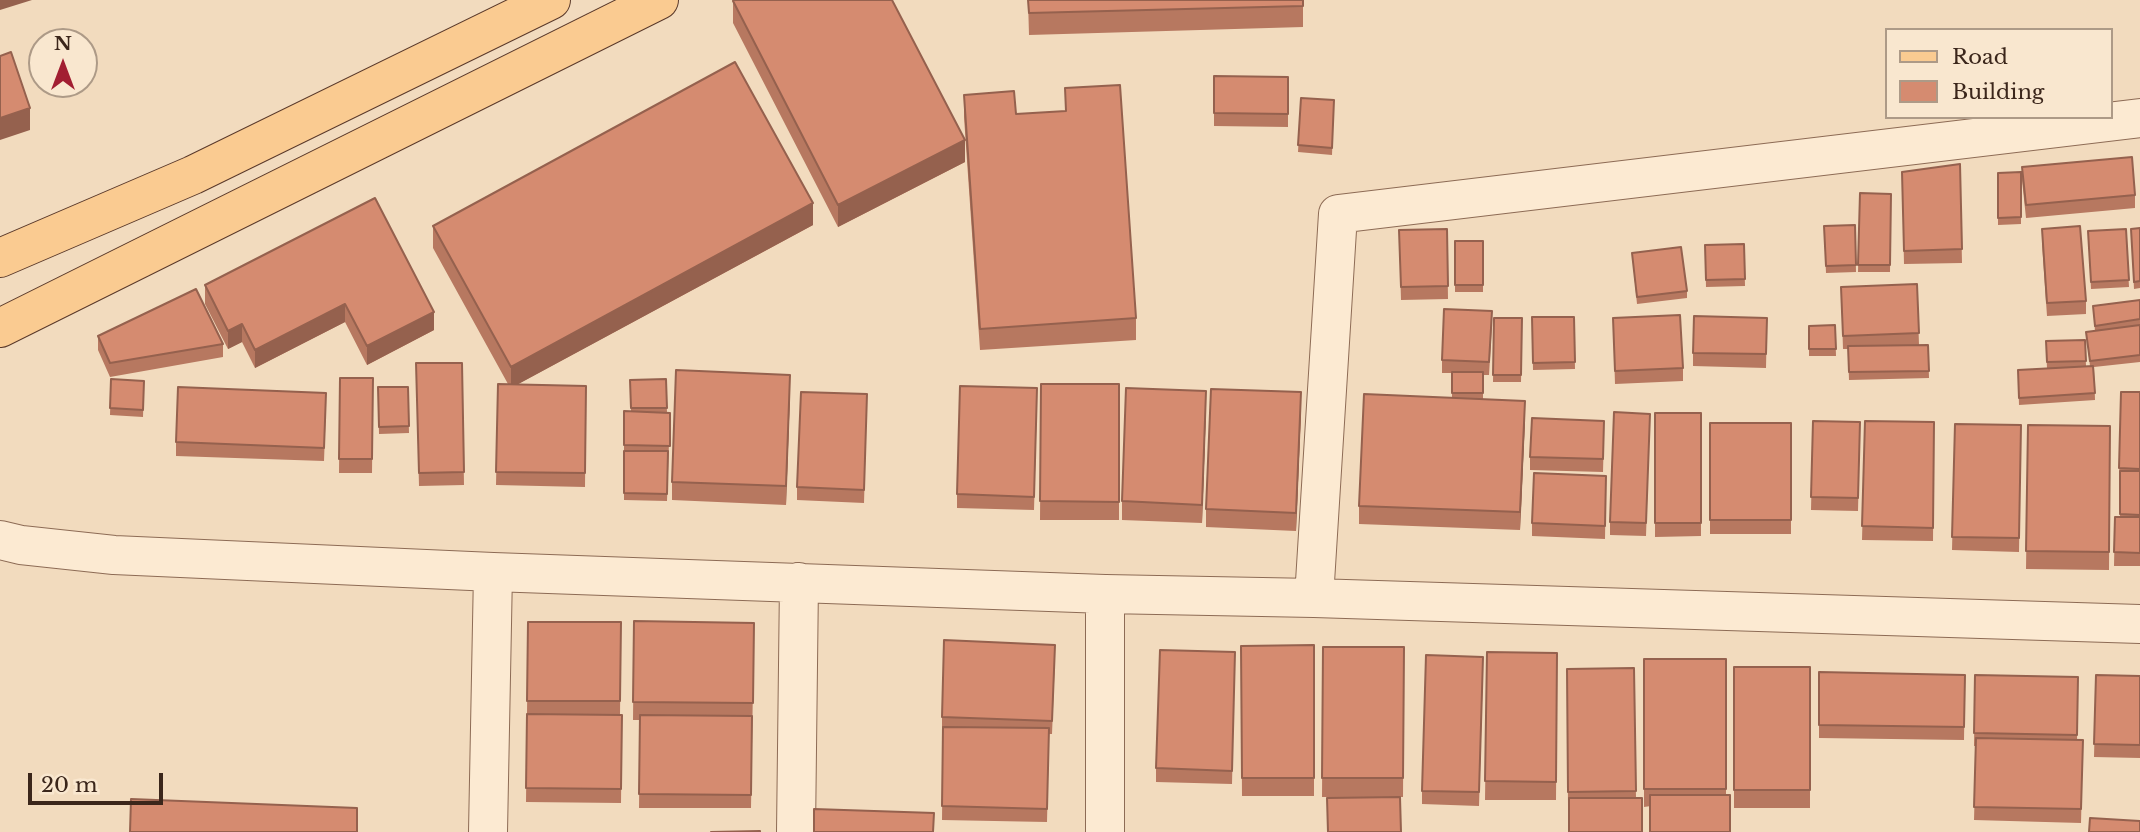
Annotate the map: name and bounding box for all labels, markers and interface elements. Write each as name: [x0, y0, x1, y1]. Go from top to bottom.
north arrow: [28, 28, 98, 98]
legend: [1884, 28, 2112, 119]
text: N: [54, 32, 72, 55]
text: Road: [1952, 44, 2008, 70]
text: Building: [1952, 79, 2044, 105]
scale bar: [32, 758, 166, 802]
text: 20 m: [41, 772, 98, 798]

